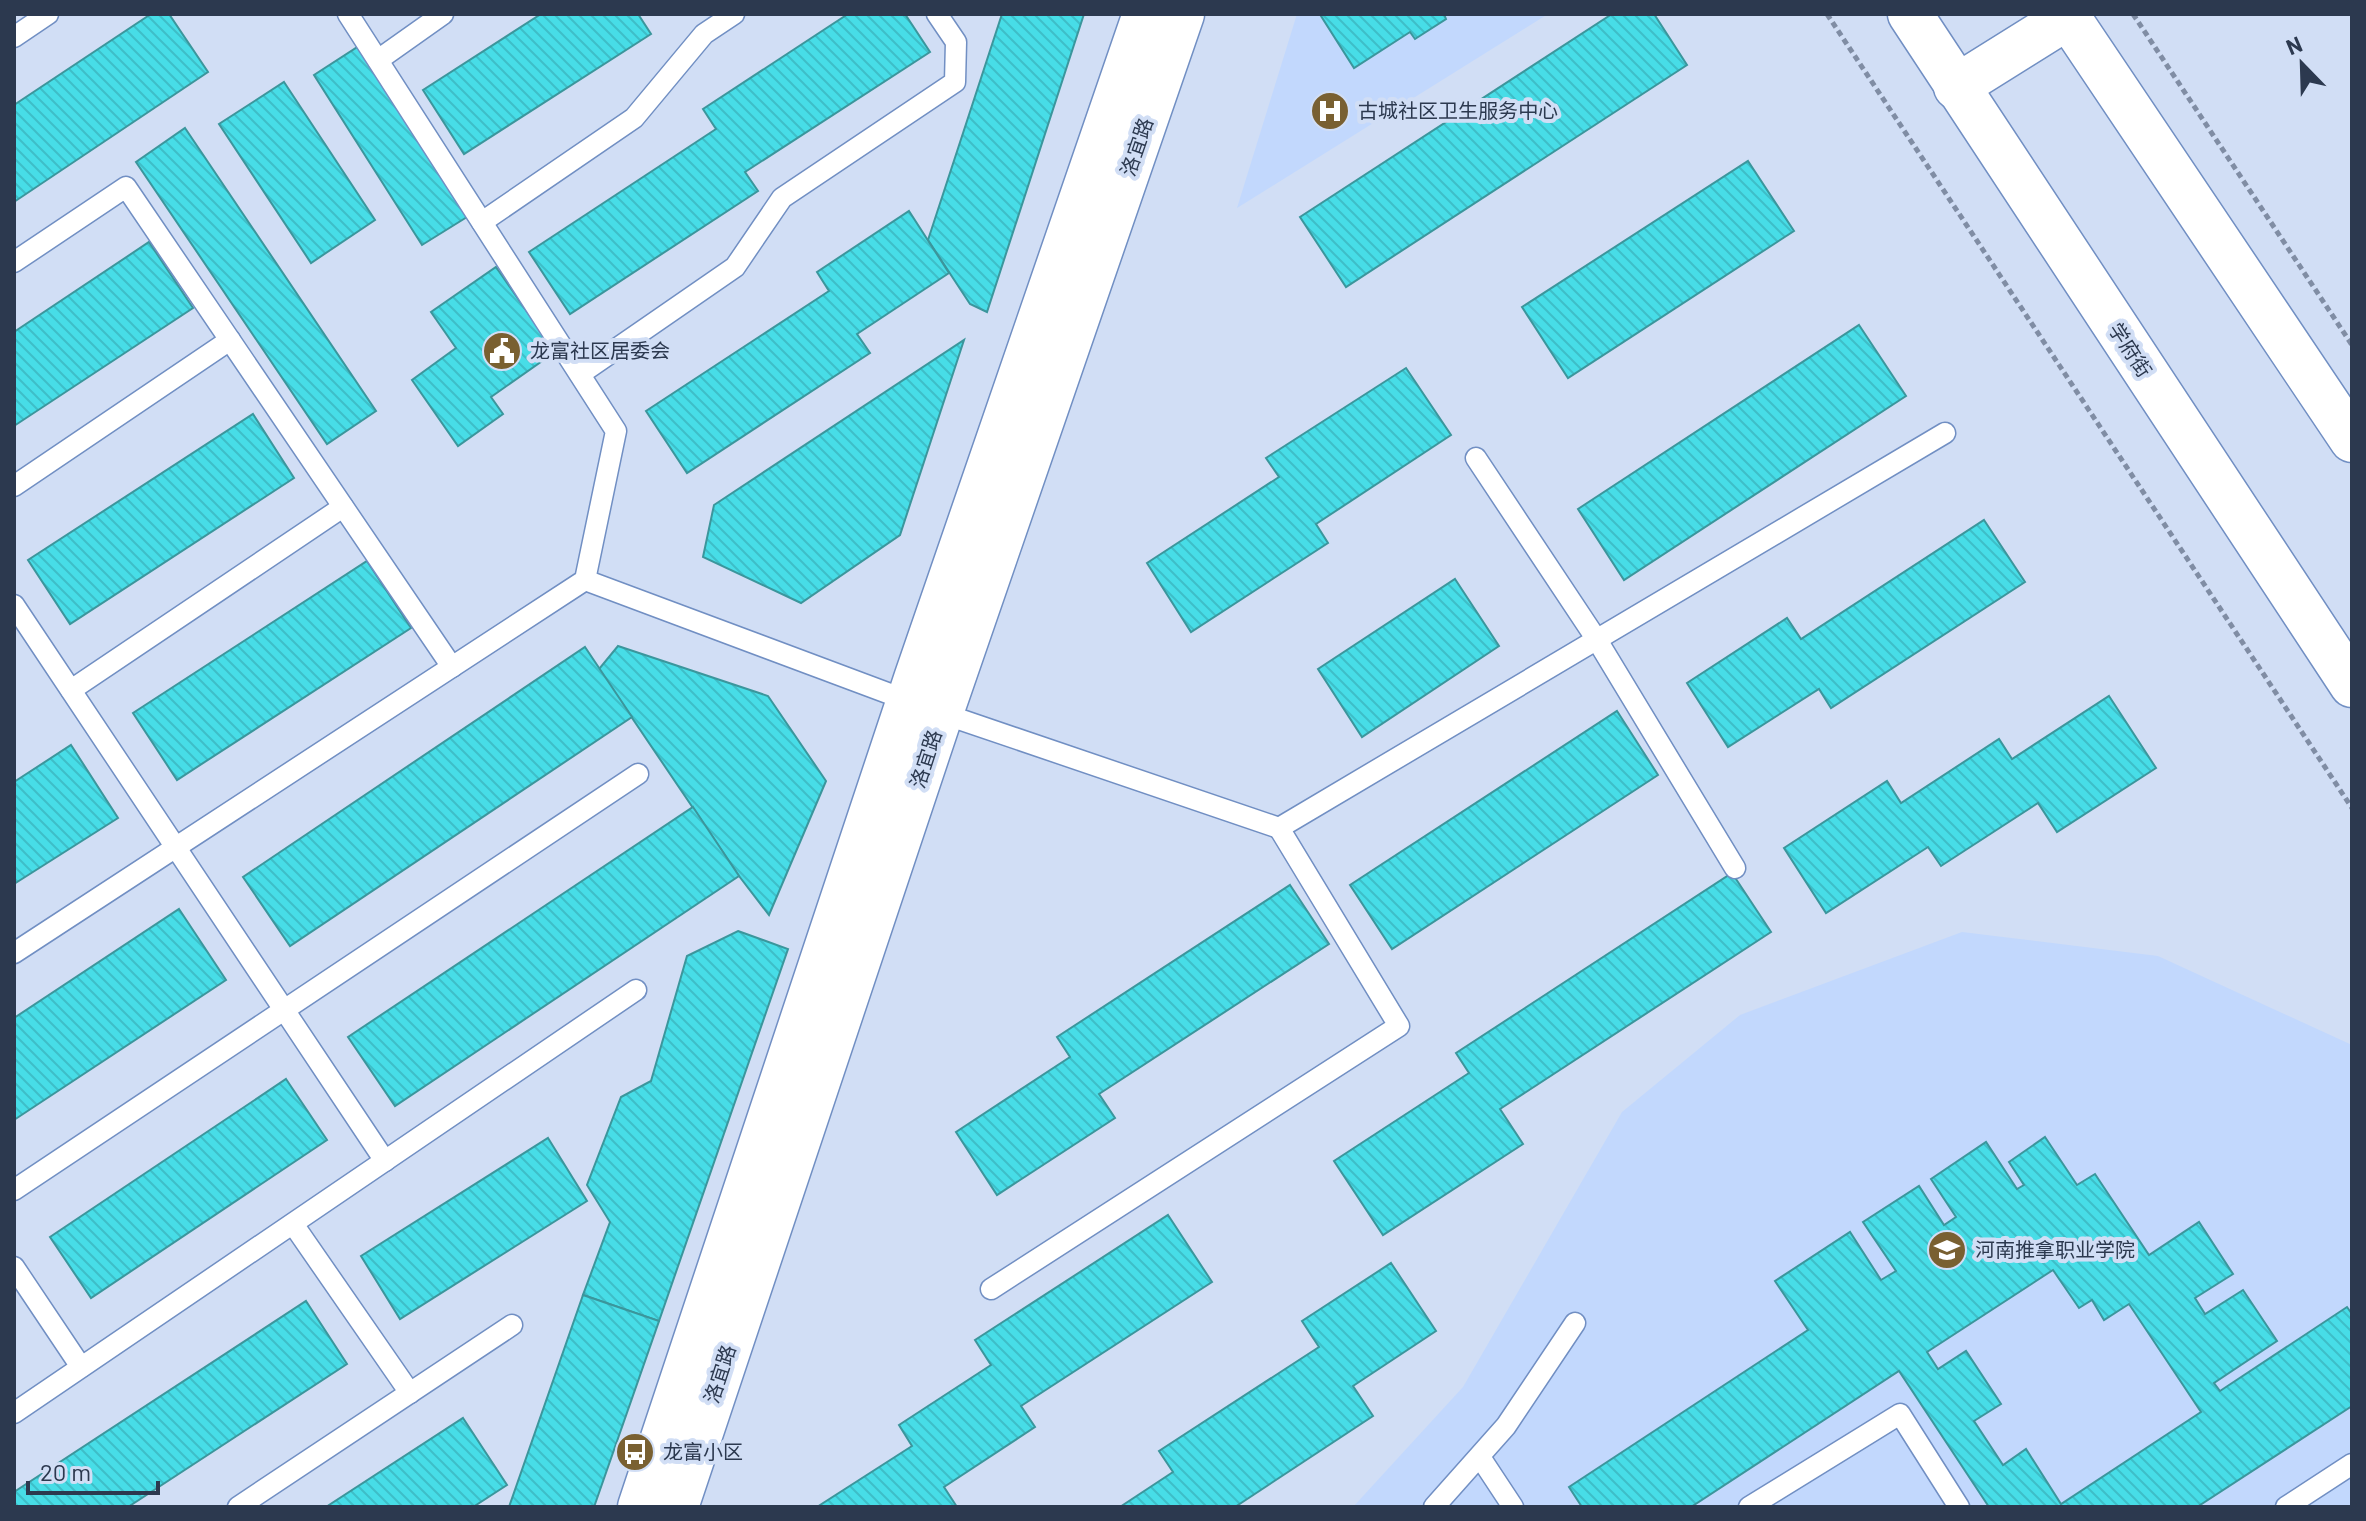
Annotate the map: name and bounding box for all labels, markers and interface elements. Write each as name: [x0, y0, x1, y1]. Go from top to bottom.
north arrow: [2262, 24, 2342, 104]
text: N: [2282, 30, 2306, 59]
hospital icon: 古城社区卫生服务中心: [1309, 90, 1351, 132]
place label: 古城社区卫生服务中心: [1358, 98, 1558, 122]
street label: 洛宜路: [1115, 114, 1157, 179]
street label: 学府街: [2104, 318, 2157, 381]
public building icon: 龙富社区居委会: [481, 330, 523, 372]
place label: 龙富社区居委会: [530, 338, 670, 362]
street label: 洛宜路: [904, 726, 946, 791]
school or university icon: 河南推拿职业学院: [1926, 1229, 1968, 1271]
place label: 河南推拿职业学院: [1975, 1237, 2135, 1261]
street label: 洛宜路: [698, 1341, 740, 1406]
bus stop icon: 龙富小区: [614, 1431, 656, 1473]
place label: 龙富小区: [663, 1439, 743, 1463]
scale bar: [28, 1445, 158, 1495]
text: 20 m: [40, 1457, 91, 1486]

